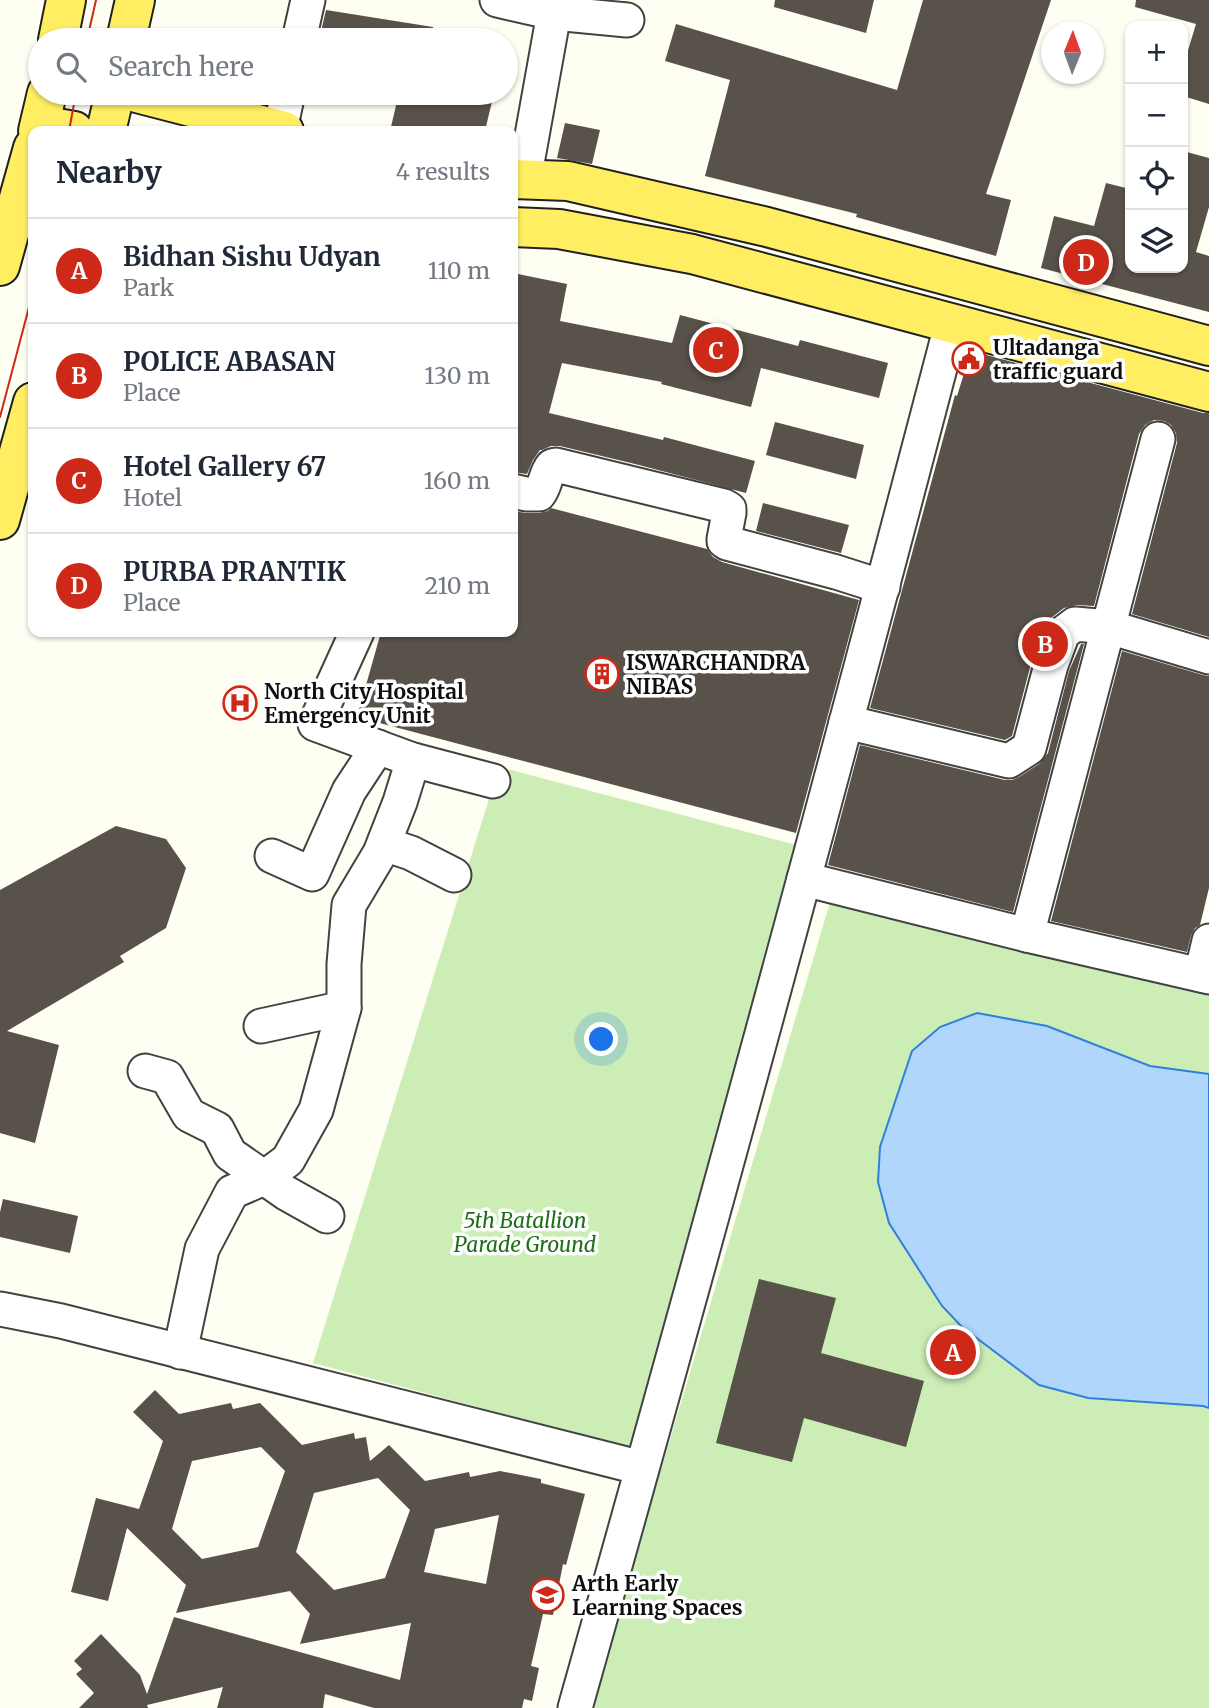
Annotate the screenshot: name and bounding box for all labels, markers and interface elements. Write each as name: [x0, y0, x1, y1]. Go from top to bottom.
north arrow: [1041, 21, 1104, 84]
map controls: [1125, 21, 1188, 273]
button: +: [1125, 21, 1188, 84]
search box: [28, 28, 518, 105]
icon: search: [52, 48, 90, 86]
text: Search here: [108, 50, 254, 83]
button: −: [1125, 84, 1188, 147]
button: locate: [1125, 147, 1188, 210]
text: Nearby: [56, 153, 162, 191]
text: 4 results: [396, 157, 490, 186]
button: layers: [1125, 210, 1188, 273]
pin: D: [1063, 236, 1109, 288]
text: Bidhan Sishu Udyan: [123, 240, 381, 273]
text: A: [71, 256, 87, 285]
text: 110 m: [428, 256, 490, 285]
text: Park: [123, 273, 174, 302]
pin: C: [693, 324, 739, 376]
place label: Ultadanga traffic guard: [993, 334, 1123, 385]
public building icon: Ultadanga traffic guard: [950, 340, 988, 378]
text: POLICE ABASAN: [123, 345, 335, 378]
text: B: [71, 361, 87, 390]
text: 130 m: [424, 361, 490, 390]
text: Place: [123, 378, 180, 407]
text: Hotel Gallery 67: [123, 450, 326, 483]
text: C: [71, 466, 87, 495]
text: 160 m: [424, 466, 490, 495]
text: Hotel: [123, 483, 182, 512]
text: PURBA PRANTIK: [123, 555, 346, 588]
text: D: [70, 571, 88, 600]
text: 210 m: [425, 571, 490, 600]
text: Place: [123, 588, 180, 617]
pin: B: [1022, 618, 1068, 670]
place label: ISWARCHANDRA NIBAS: [626, 649, 807, 700]
building icon: ISWARCHANDRA NIBAS: [583, 655, 621, 693]
place label: North City Hospital Emergency Unit: [264, 678, 464, 729]
hospital icon: North City Hospital Emergency Unit: [221, 684, 259, 722]
your location: [584, 1022, 618, 1056]
park label: 5th Batallion Parade Ground: [454, 1207, 596, 1258]
pin: A: [930, 1326, 976, 1378]
place label: Arth Early Learning Spaces: [571, 1570, 743, 1621]
school or university icon: Arth Early Learning Spaces: [528, 1576, 566, 1614]

